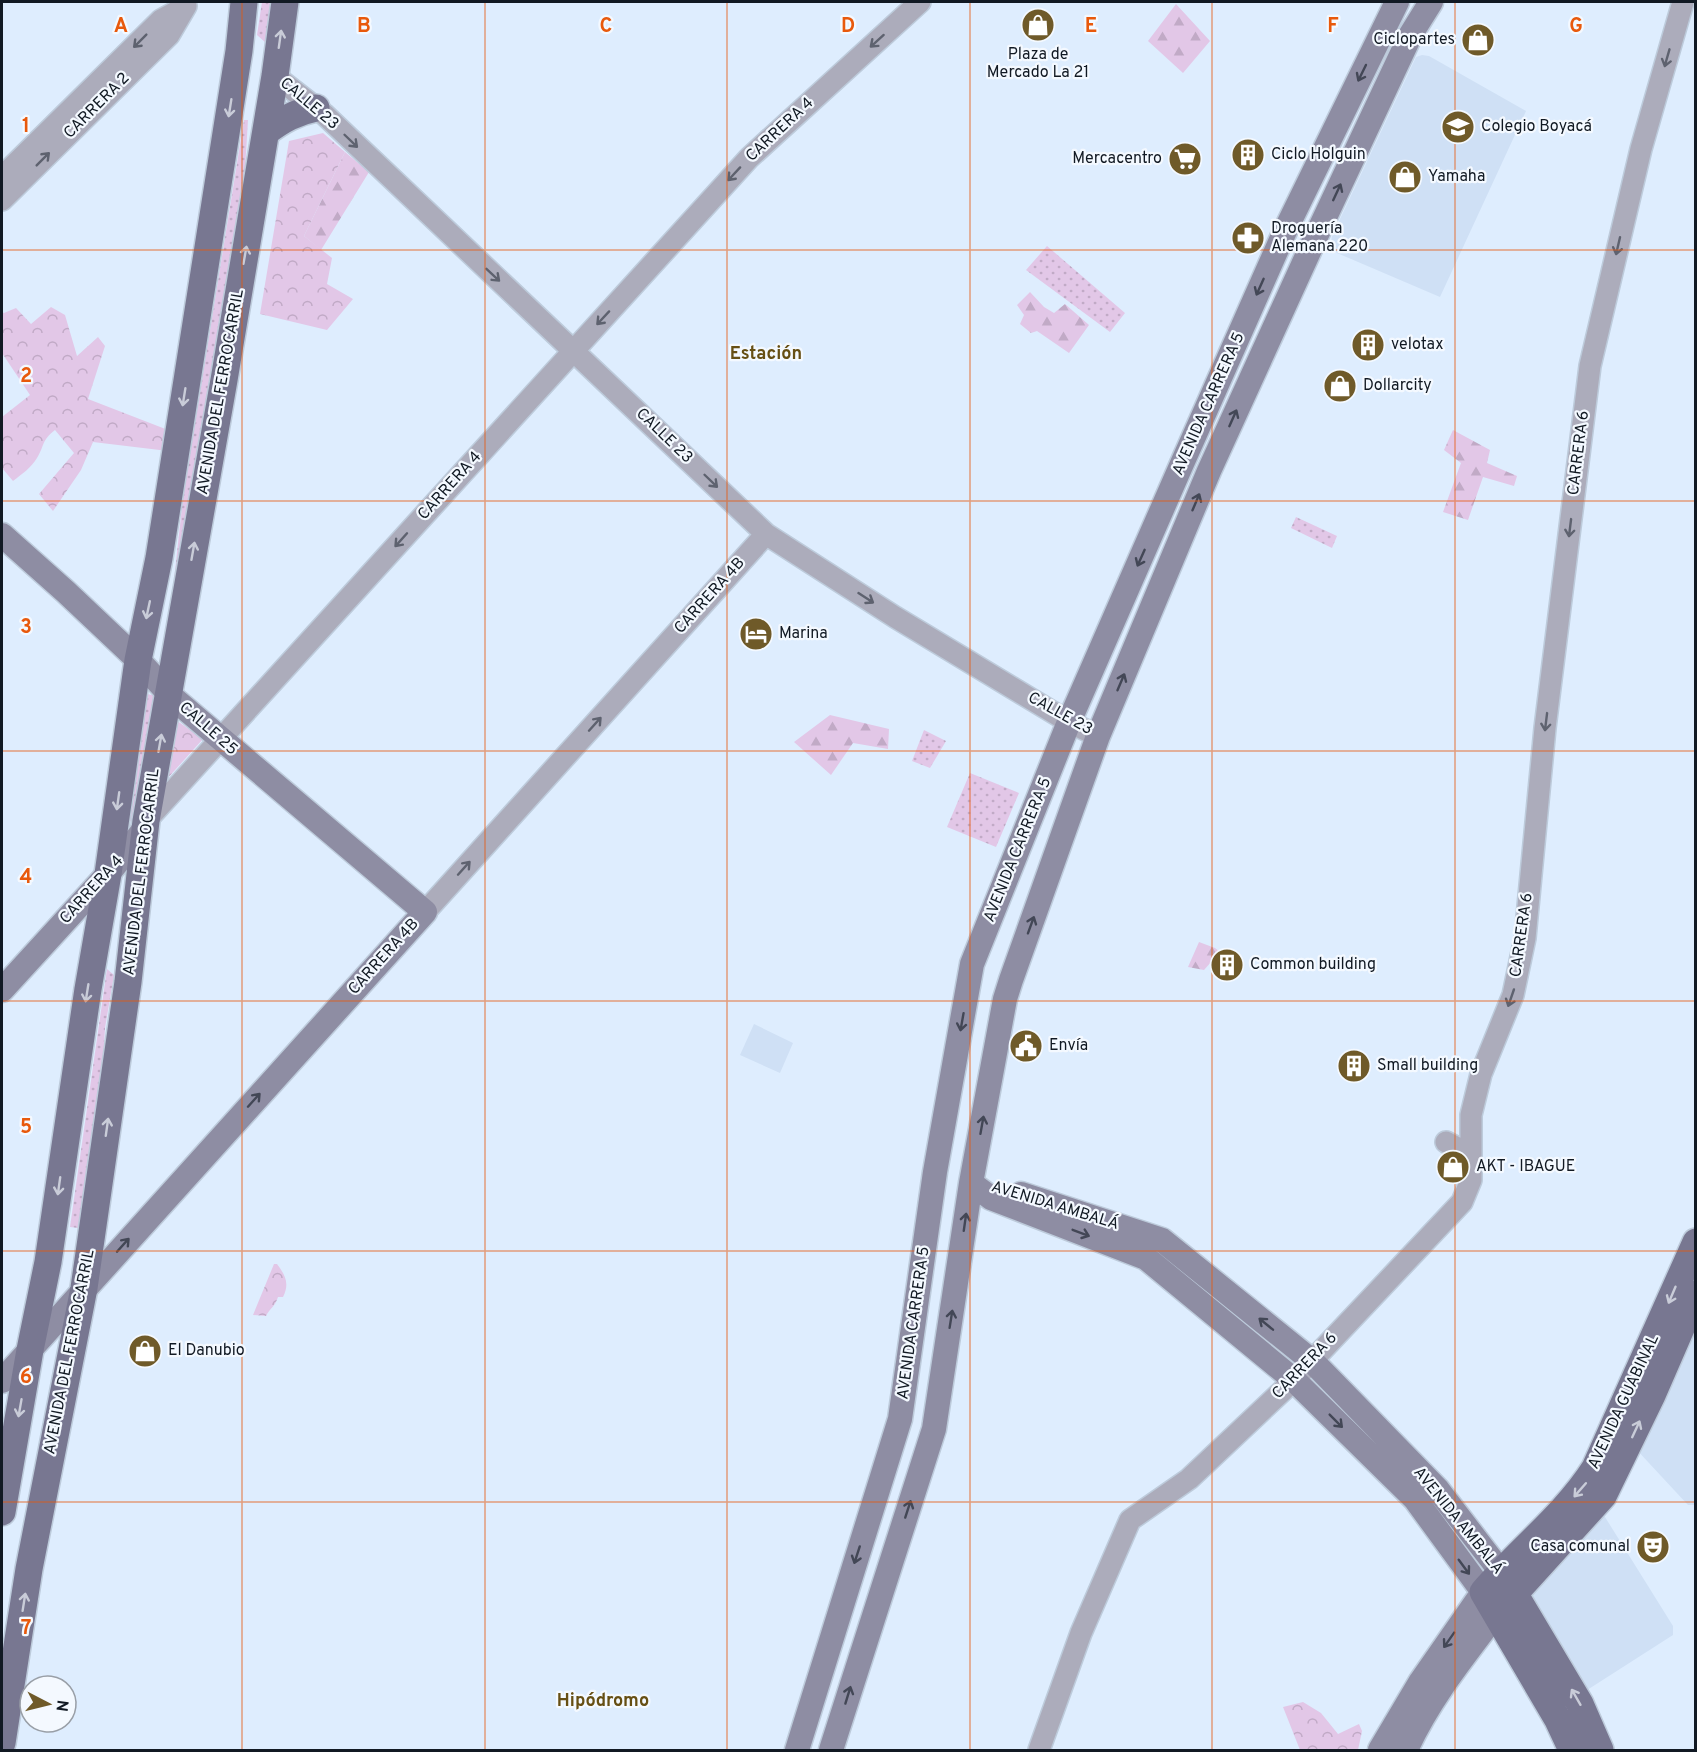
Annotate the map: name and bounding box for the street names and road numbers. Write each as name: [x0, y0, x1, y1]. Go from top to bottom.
street label: CARRERA 2: [60, 69, 134, 143]
street label: CALLE 23: [275, 73, 343, 135]
street label: CARRERA 4: [742, 93, 818, 166]
street label: AVENIDA DEL FERROCARRIL: [193, 288, 249, 496]
street label: AVENIDA CARRERA 5: [1168, 329, 1250, 479]
street label: CALLE 23: [631, 404, 697, 468]
street label: CARRERA 6: [1564, 410, 1594, 496]
street label: CARRERA 4: [414, 447, 486, 524]
street label: CARRERA 4B: [670, 554, 750, 638]
street label: CALLE 23: [1024, 688, 1096, 740]
street label: CALLE 25: [174, 698, 242, 760]
street label: AVENIDA DEL FERROCARRIL: [119, 767, 165, 977]
street label: AVENIDA CARRERA 5: [980, 775, 1056, 925]
street label: CARRERA 4: [56, 851, 128, 928]
street label: CARRERA 6: [1506, 891, 1538, 979]
street label: CARRERA 4B: [344, 915, 424, 999]
street label: AVENIDA AMBALÁ: [989, 1175, 1122, 1235]
street label: AVENIDA CARRERA 5: [893, 1245, 935, 1401]
street label: AVENIDA DEL FERROCARRIL: [40, 1248, 100, 1456]
street label: CARRERA 6: [1268, 1328, 1342, 1404]
street label: AVENIDA GUABINAL: [1584, 1331, 1664, 1472]
street label: AVENIDA AMBALÁ: [1409, 1462, 1509, 1579]

